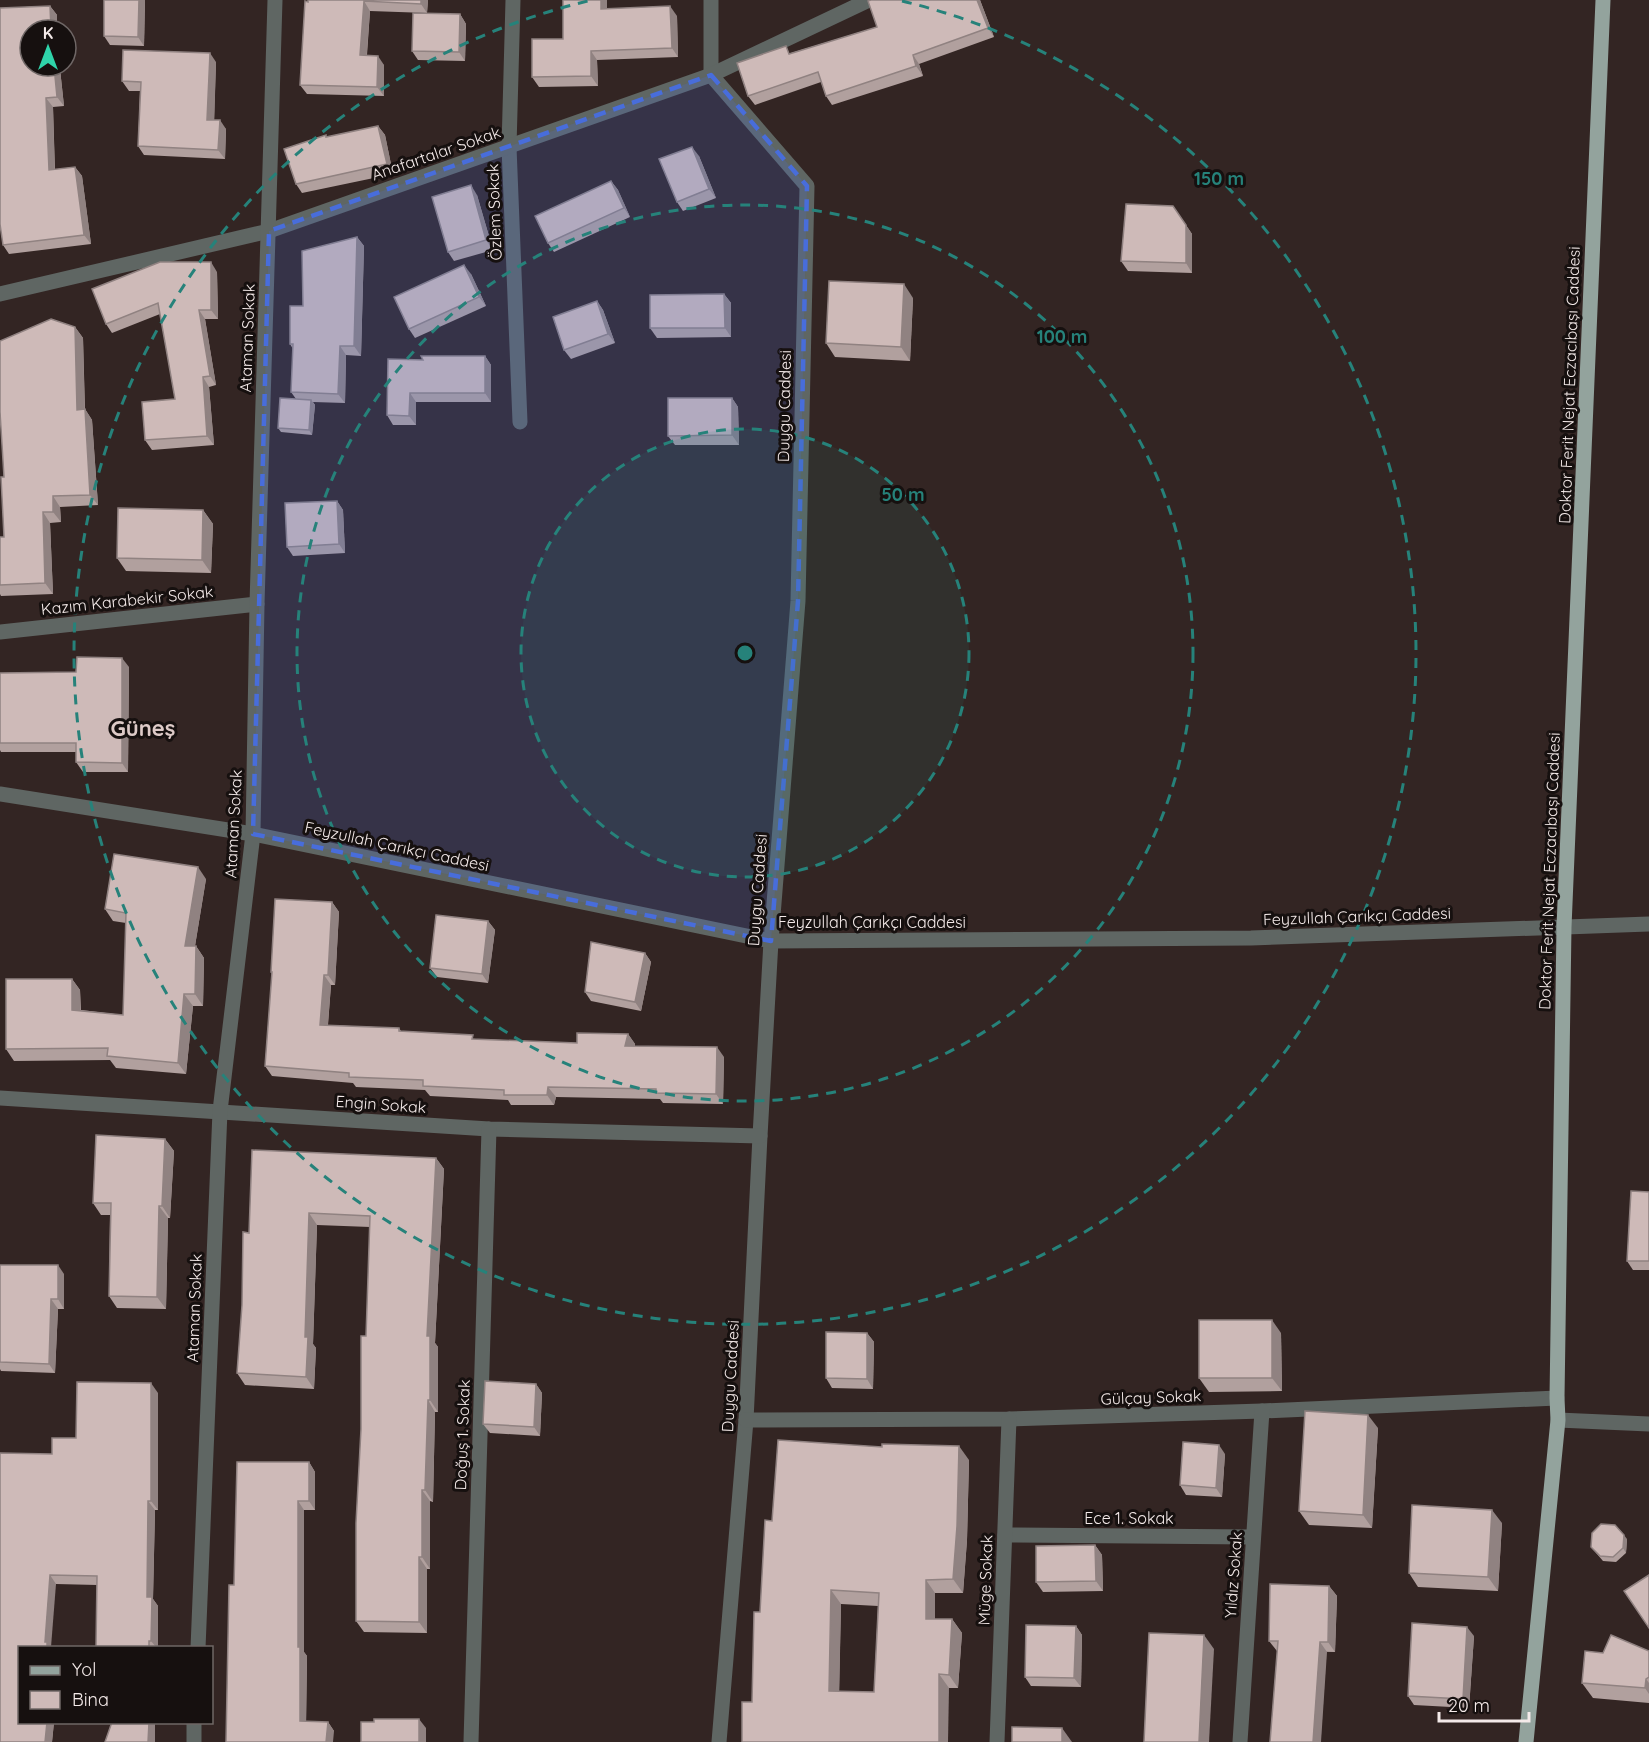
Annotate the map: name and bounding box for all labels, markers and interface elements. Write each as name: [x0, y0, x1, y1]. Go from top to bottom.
north arrow: [18, 18, 78, 78]
text: K: [43, 23, 53, 43]
street label: Anafartalar Sokak: [369, 122, 503, 184]
street label: Özlem Sokak: [482, 163, 506, 261]
text: 150 m: [1194, 167, 1244, 190]
street label: Doktor Ferit Nejat Eczacıbaşı Caddesi: [1554, 246, 1584, 524]
street label: Ataman Sokak: [235, 283, 259, 393]
text: 100 m: [1037, 325, 1087, 348]
street label: Duygu Caddesi: [773, 350, 795, 462]
text: 50 m: [881, 483, 925, 506]
street label: Kazım Karabekir Sokak: [40, 581, 214, 619]
centre of rings: [735, 643, 755, 663]
district label: Güneş: [111, 714, 175, 742]
street label: Doktor Ferit Nejat Eczacıbaşı Caddesi: [1534, 732, 1564, 1010]
street label: Ataman Sokak: [220, 769, 246, 879]
street label: Feyzullah Çarıkçı Caddesi: [303, 817, 491, 875]
street label: Duygu Caddesi: [743, 833, 771, 947]
street label: Feyzullah Çarıkçı Caddesi: [1263, 903, 1451, 929]
street label: Feyzullah Çarıkçı Caddesi: [778, 912, 966, 932]
street label: Engin Sokak: [335, 1091, 427, 1117]
street label: Ataman Sokak: [182, 1253, 206, 1363]
street label: Duygu Caddesi: [717, 1319, 743, 1433]
street label: Doğuş 1. Sokak: [450, 1379, 474, 1491]
street label: Gülçay Sokak: [1100, 1385, 1202, 1409]
street label: Ece 1. Sokak: [1084, 1508, 1174, 1528]
street label: Yıldız Sokak: [1220, 1531, 1246, 1619]
street label: Müge Sokak: [973, 1534, 997, 1626]
legend: [18, 1646, 213, 1724]
text: Yol: [72, 1658, 96, 1681]
scale bar: [1439, 1685, 1529, 1723]
text: Bina: [72, 1688, 109, 1711]
text: 20 m: [1448, 1694, 1490, 1717]

